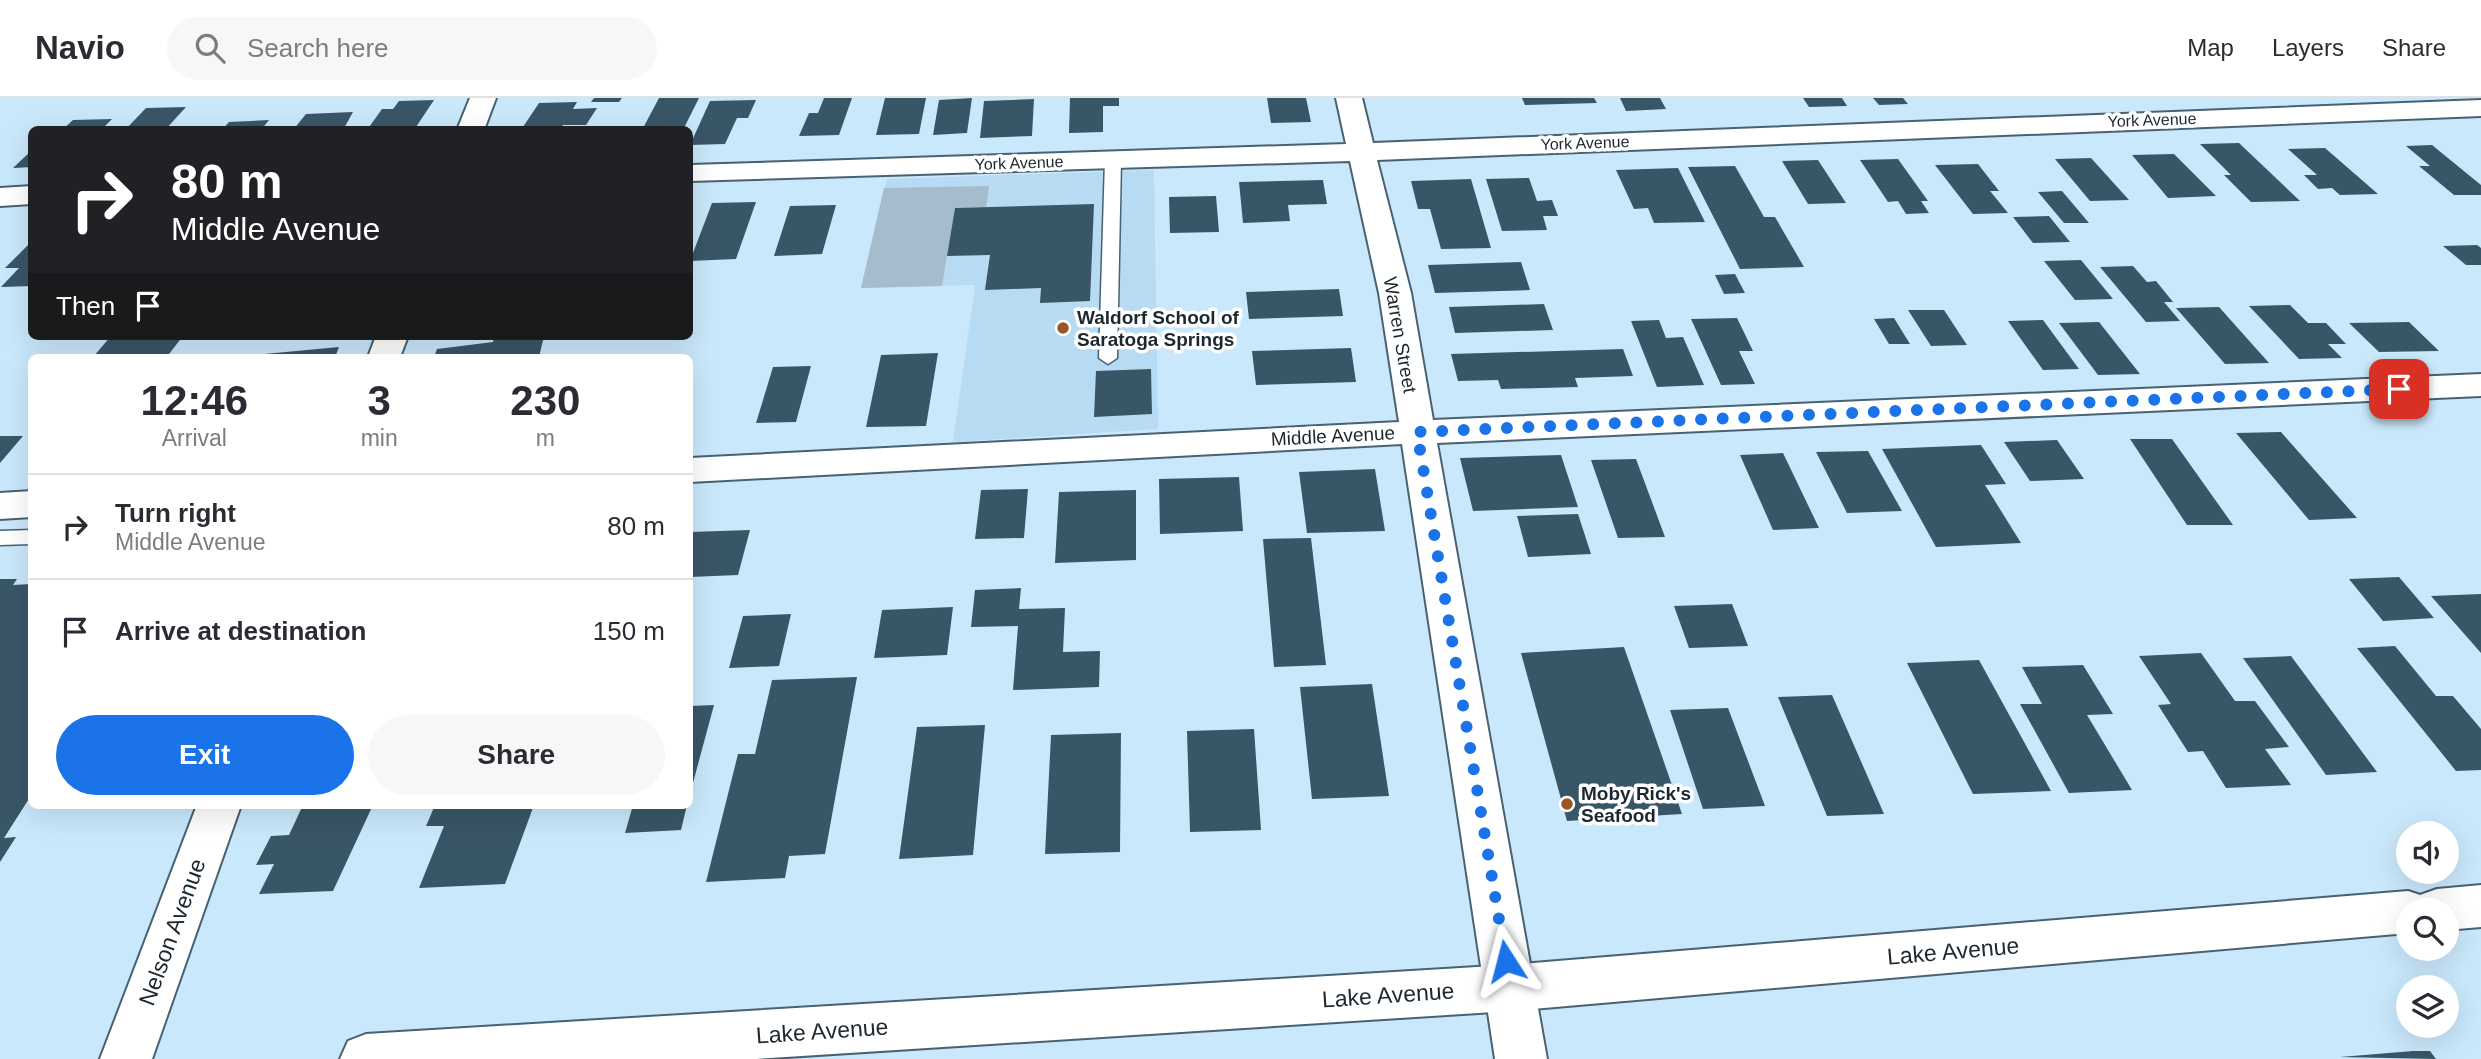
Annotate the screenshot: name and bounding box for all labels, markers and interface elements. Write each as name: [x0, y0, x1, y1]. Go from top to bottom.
search box: [167, 17, 657, 80]
text: Navio: [35, 29, 125, 66]
icon: search: [191, 29, 229, 67]
text: Search here: [247, 33, 389, 63]
text: Map: [2187, 34, 2234, 61]
text: Layers: [2272, 34, 2344, 61]
text: Share: [2382, 34, 2446, 61]
street label: York Avenue: [2107, 110, 2197, 130]
street label: York Avenue: [1540, 133, 1630, 153]
street label: York Avenue: [974, 153, 1064, 173]
icon: right: [56, 154, 147, 245]
text: 80 m: [171, 154, 283, 208]
text: Middle Avenue: [171, 211, 380, 247]
street label: Warren Street: [1379, 275, 1421, 395]
icon: arrive: [129, 287, 167, 325]
text: Then: [56, 291, 115, 321]
place label: Waldorf School of Saratoga Springs: [1077, 307, 1240, 350]
marker: Waldorf School of Saratoga Springs: [1055, 320, 1071, 336]
pin: [2369, 359, 2429, 419]
icon: arrive: [2380, 370, 2418, 408]
text: 12:46: [141, 377, 248, 424]
text: 3: [367, 377, 391, 424]
text: 230: [510, 377, 580, 424]
street label: Middle Avenue: [1270, 422, 1396, 450]
text: Arrival: [162, 425, 227, 451]
text: min: [361, 425, 398, 451]
text: m: [536, 425, 555, 451]
text: Turn right: [115, 498, 236, 528]
icon: right: [56, 508, 94, 546]
text: 80 m: [607, 511, 665, 541]
text: Middle Avenue: [115, 529, 265, 555]
icon: arrive: [56, 613, 94, 651]
text: Arrive at destination: [115, 616, 366, 646]
text: 150 m: [593, 616, 665, 646]
button: Exit: [56, 715, 354, 795]
button: Share: [368, 715, 665, 795]
place label: Moby Rick's Seafood: [1581, 783, 1691, 826]
marker: Moby Rick's Seafood: [1559, 796, 1575, 812]
map controls: [2396, 821, 2459, 1038]
button: sound: [2396, 821, 2459, 884]
street label: Nelson Avenue: [133, 855, 211, 1009]
button: search: [2396, 898, 2459, 961]
position arrow: [1469, 924, 1543, 998]
street label: Lake Avenue: [1886, 932, 2020, 970]
button: layers: [2396, 975, 2459, 1038]
street label: Lake Avenue: [1321, 977, 1455, 1013]
street label: Lake Avenue: [755, 1013, 889, 1049]

